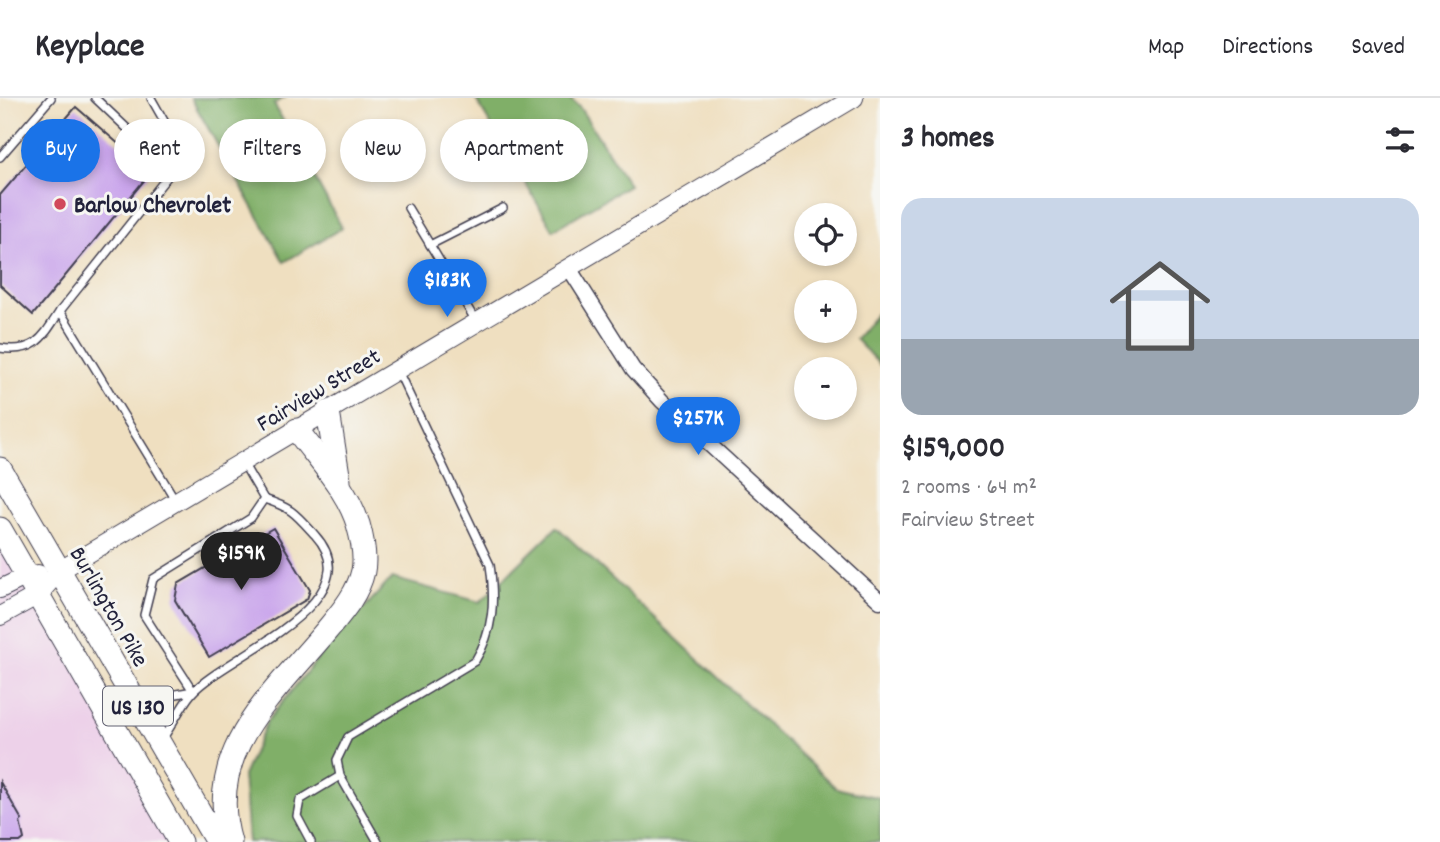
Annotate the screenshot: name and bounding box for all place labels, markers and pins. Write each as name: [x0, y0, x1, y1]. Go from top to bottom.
place label: Barlow Chevrolet: [74, 190, 231, 224]
marker: Barlow Chevrolet: [52, 196, 68, 212]
pin: $183K: [398, 260, 496, 319]
pin: $257K: [649, 398, 747, 457]
pin: $159K: [192, 532, 290, 592]

